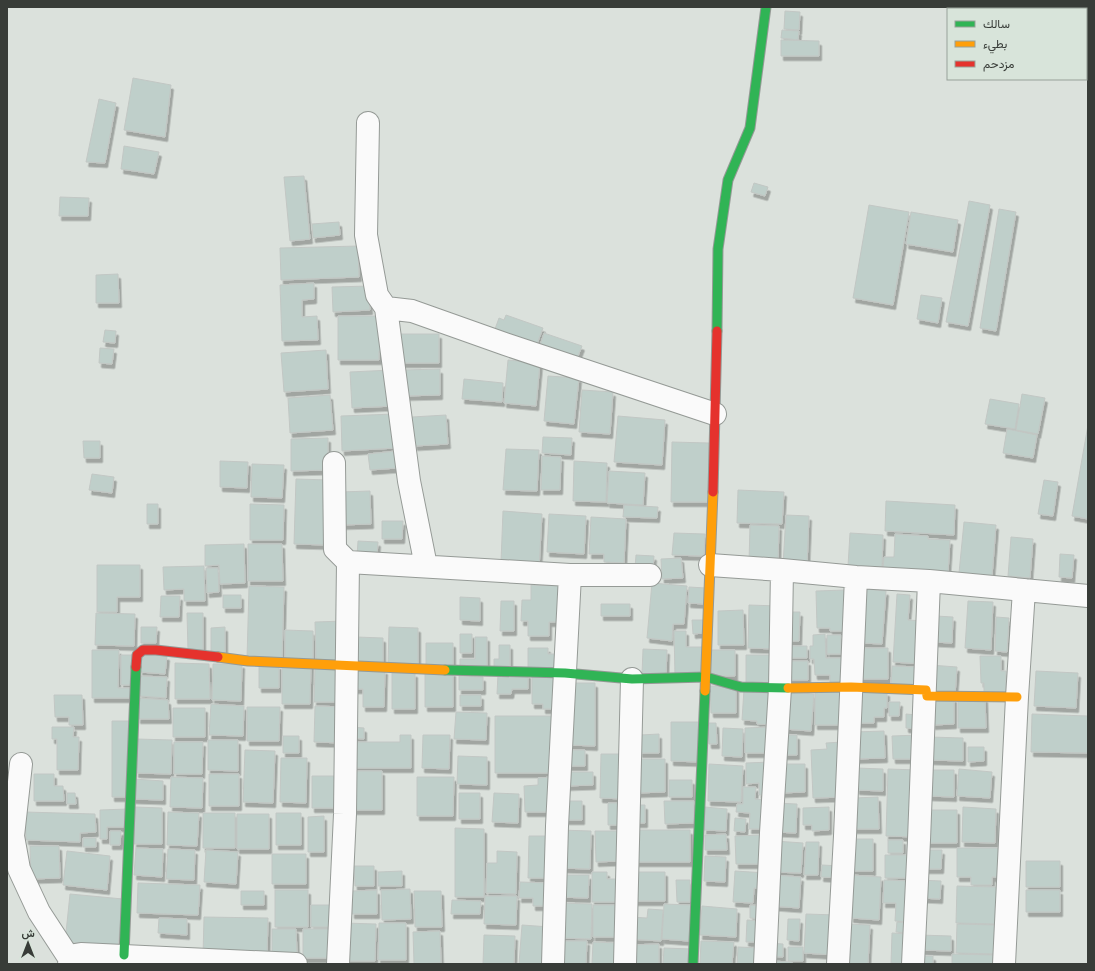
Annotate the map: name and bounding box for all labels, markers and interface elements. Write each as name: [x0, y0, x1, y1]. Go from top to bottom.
legend: [947, 8, 1087, 80]
text: سالك: [983, 17, 1010, 32]
text: بطيء: [983, 37, 1007, 54]
text: مزدحم: [983, 57, 1014, 72]
north arrow: [8, 923, 48, 963]
text: ش: [21, 927, 35, 940]

